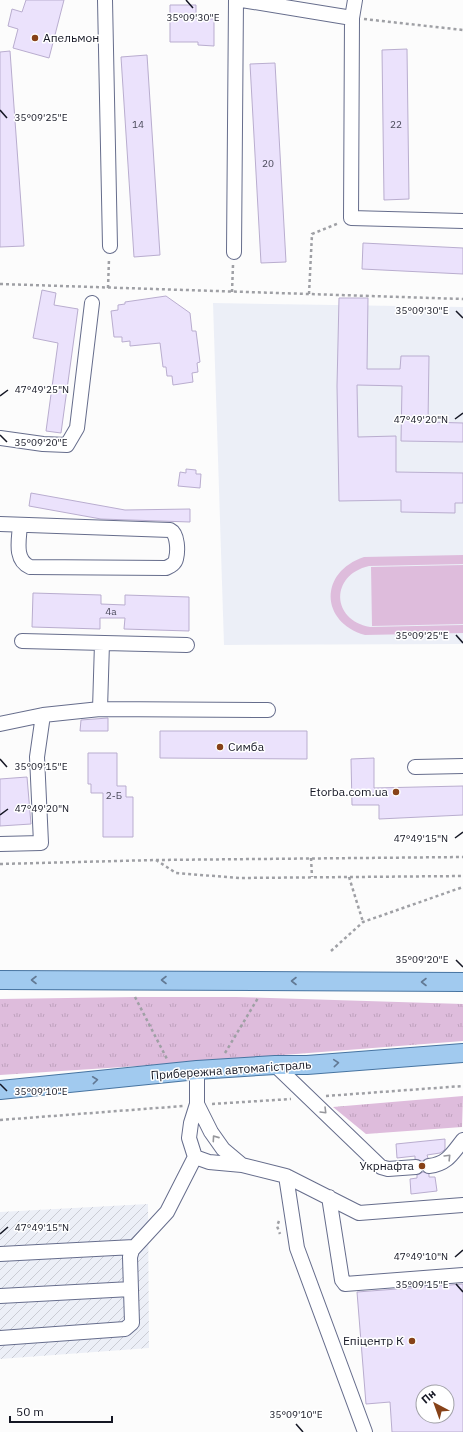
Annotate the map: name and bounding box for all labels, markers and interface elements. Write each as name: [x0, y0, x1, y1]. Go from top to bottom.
text: 35°09'30"E: [166, 11, 220, 24]
place label: Апельмон: [43, 30, 99, 45]
marker: Апельмон: [30, 33, 40, 43]
text: 35°09'25"E: [14, 111, 68, 124]
house number: 14: [132, 118, 144, 131]
house number: 22: [390, 118, 402, 131]
house number: 20: [262, 157, 274, 170]
text: 35°09'30"E: [395, 304, 449, 317]
text: 47°49'25"N: [15, 383, 69, 396]
text: 47°49'20"N: [394, 413, 448, 426]
text: 35°09'20"E: [14, 436, 68, 449]
house number: 4а: [105, 605, 117, 618]
text: 35°09'25"E: [395, 629, 449, 642]
place label: Симба: [228, 739, 265, 754]
marker: Симба: [215, 742, 225, 752]
text: 35°09'15"E: [14, 760, 68, 773]
place label: Etorba.com.ua: [309, 784, 389, 799]
marker: Etorba.com.ua: [391, 787, 401, 797]
house number: 2-Б: [106, 789, 122, 802]
text: 47°49'20"N: [15, 802, 69, 815]
text: 47°49'15"N: [394, 832, 448, 845]
text: 35°09'20"E: [395, 953, 449, 966]
one-way arrow: [31, 976, 37, 984]
one-way arrow: [161, 976, 167, 984]
one-way arrow: [291, 977, 297, 985]
one-way arrow: [421, 978, 427, 986]
street label: Прибережна автомагістраль: [150, 1056, 312, 1083]
one-way arrow: [333, 1059, 339, 1068]
one-way arrow: [91, 1076, 98, 1085]
text: 35°09'10"E: [14, 1085, 68, 1098]
one-way arrow: [319, 1106, 326, 1114]
one-way arrow: [212, 1135, 220, 1142]
one-way arrow: [444, 1154, 451, 1162]
place label: Укрнафта: [360, 1158, 415, 1173]
marker: Укрнафта: [417, 1161, 427, 1171]
text: 47°49'15"N: [15, 1221, 69, 1234]
text: 47°49'10"N: [394, 1250, 448, 1263]
text: 35°09'15"E: [395, 1278, 449, 1291]
place label: Епіцентр К: [343, 1333, 404, 1348]
marker: Епіцентр К: [407, 1336, 417, 1346]
north arrow: [415, 1384, 455, 1424]
text: Пн: [418, 1386, 439, 1407]
scale bar: [10, 1398, 112, 1424]
text: 50 m: [16, 1404, 44, 1419]
text: 35°09'10"E: [269, 1408, 323, 1421]

